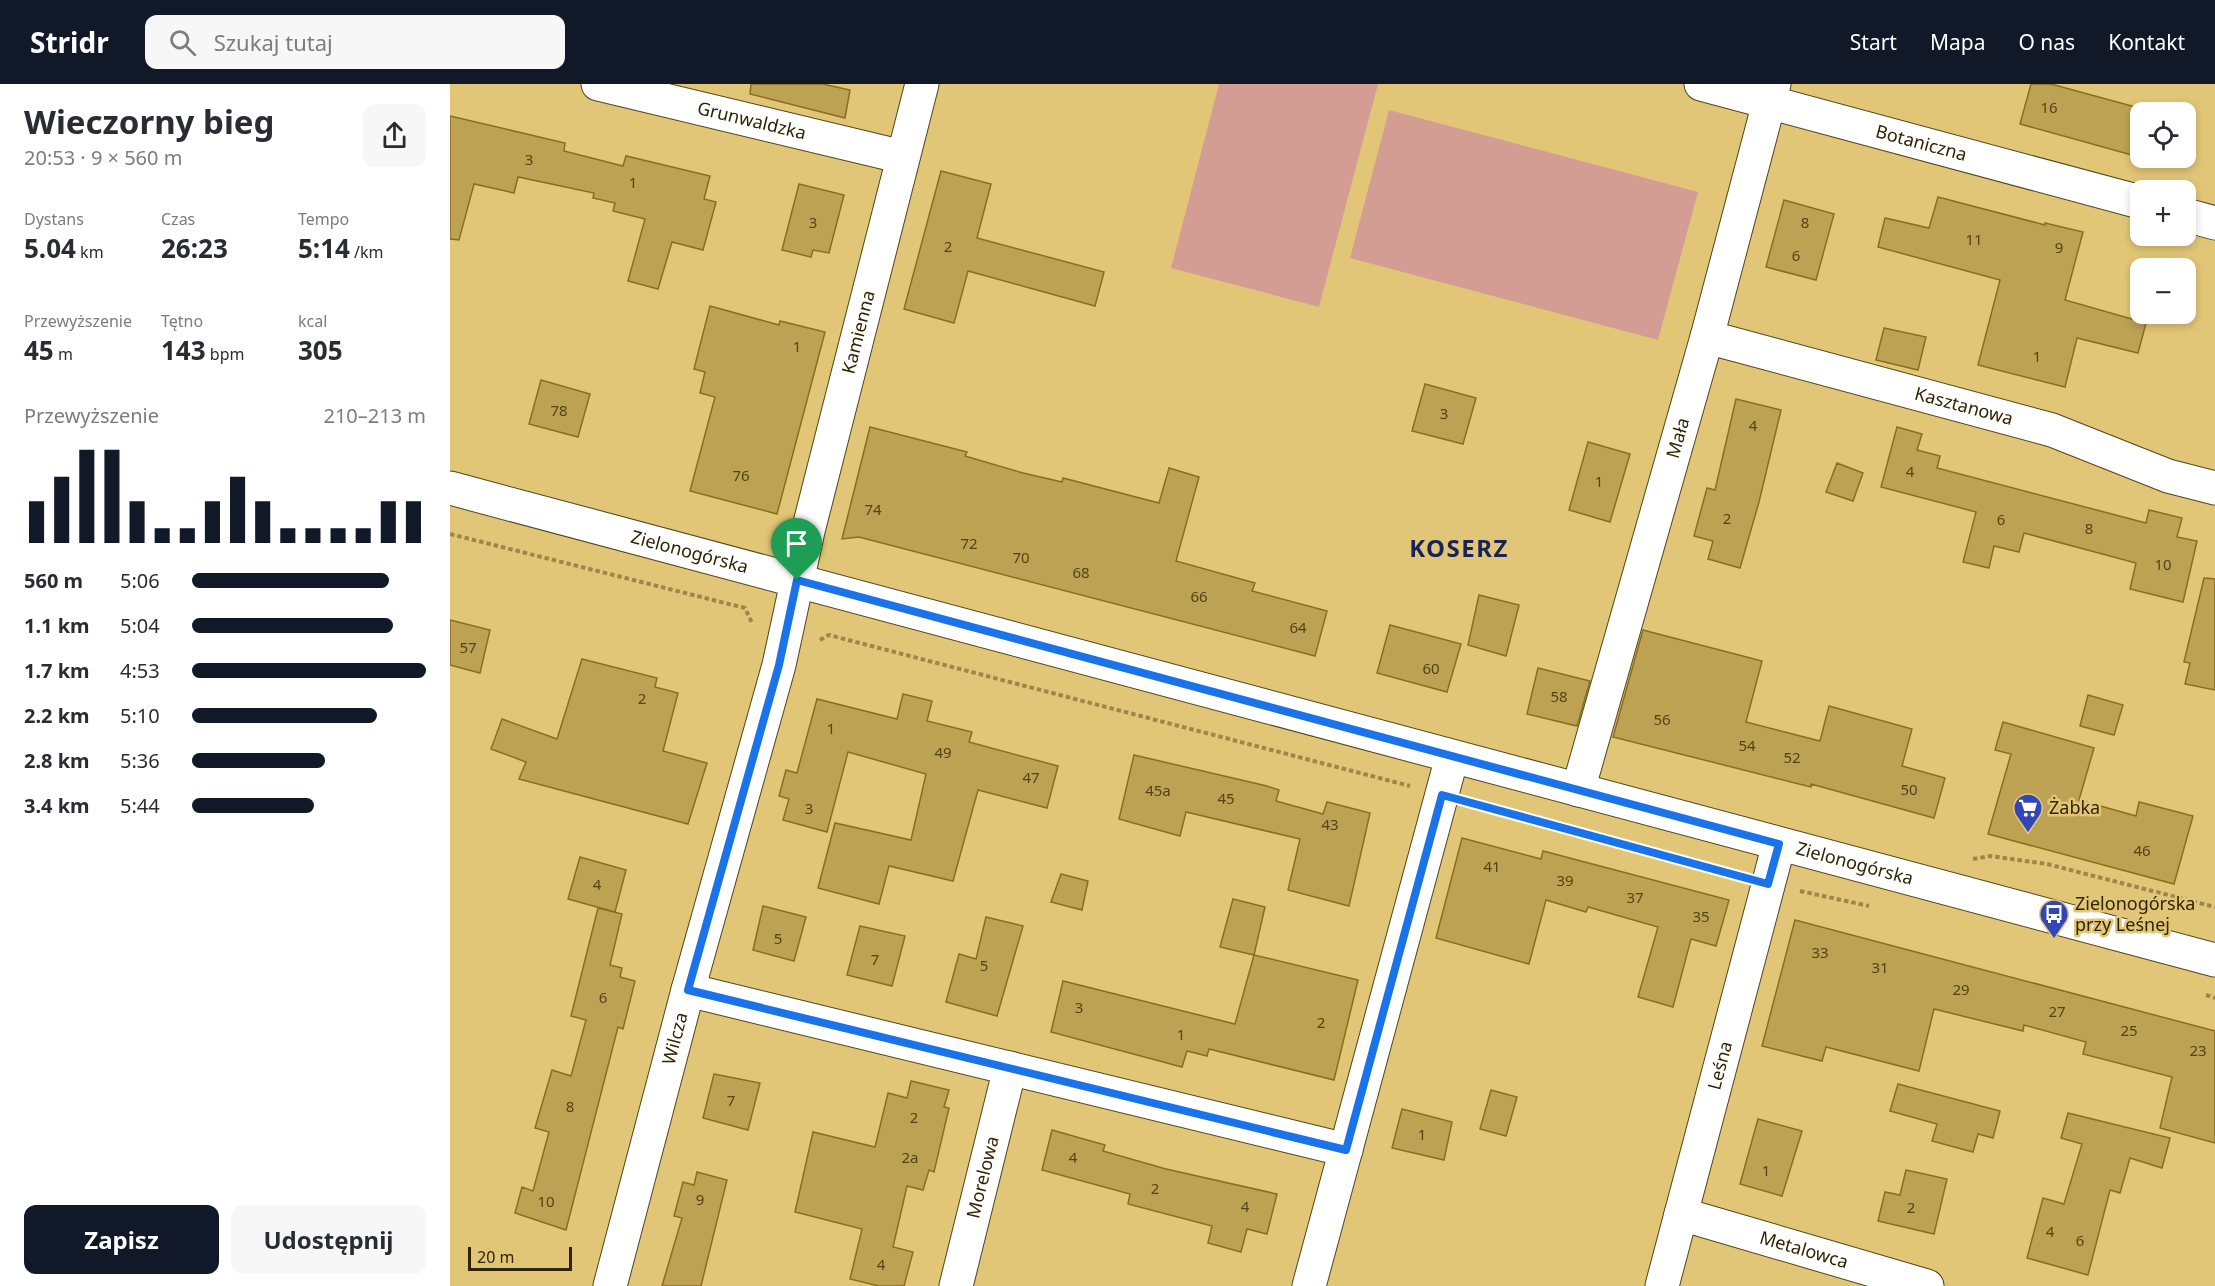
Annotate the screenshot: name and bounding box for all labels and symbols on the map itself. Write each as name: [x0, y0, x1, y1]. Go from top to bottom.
street label: Grunwaldzka: [695, 95, 809, 144]
house number: 16: [2040, 97, 2058, 117]
street label: Botaniczna: [1873, 119, 1970, 166]
house number: 3: [525, 149, 533, 169]
house number: 1: [629, 172, 637, 192]
house number: 3: [809, 212, 817, 232]
house number: 8: [1801, 212, 1809, 232]
house number: 11: [1965, 229, 1983, 249]
house number: 2: [944, 236, 952, 256]
house number: 9: [2055, 237, 2063, 257]
house number: 6: [1792, 245, 1800, 265]
street label: Kamienna: [836, 288, 880, 376]
house number: 1: [793, 336, 801, 356]
house number: 1: [2033, 346, 2041, 366]
street label: Kasztanowa: [1912, 381, 2016, 430]
house number: 78: [550, 400, 568, 420]
house number: 3: [1440, 403, 1448, 423]
street label: Mała: [1660, 415, 1694, 461]
house number: 4: [1749, 415, 1758, 435]
house number: 4: [1906, 461, 1915, 481]
house number: 76: [732, 465, 750, 485]
house number: 1: [1595, 471, 1603, 491]
house number: 74: [864, 499, 882, 519]
house number: 2: [1723, 508, 1731, 528]
house number: 6: [1997, 509, 2005, 529]
pin: [771, 518, 822, 580]
house number: 8: [2085, 518, 2093, 538]
street label: Zielonogórska: [629, 524, 751, 578]
district label: KOSERZ: [1409, 531, 1509, 564]
house number: 72: [960, 533, 978, 553]
house number: 70: [1012, 547, 1030, 567]
house number: 10: [2154, 554, 2172, 574]
house number: 68: [1072, 562, 1090, 582]
house number: 66: [1190, 586, 1208, 606]
house number: 64: [1289, 617, 1307, 637]
house number: 57: [459, 637, 477, 657]
house number: 60: [1422, 658, 1440, 678]
house number: 58: [1550, 686, 1568, 706]
house number: 2: [638, 688, 646, 708]
house number: 56: [1653, 709, 1671, 729]
house number: 1: [827, 718, 835, 738]
house number: 54: [1738, 735, 1756, 755]
house number: 49: [934, 742, 952, 762]
house number: 52: [1783, 747, 1801, 767]
house number: 47: [1022, 767, 1040, 787]
house number: 50: [1900, 779, 1918, 799]
house number: 45a: [1145, 780, 1171, 800]
house number: 45: [1217, 788, 1235, 808]
supermarket icon: Żabka: [2012, 792, 2044, 834]
place label: Żabka: [2049, 795, 2100, 819]
house number: 3: [805, 798, 813, 818]
house number: 43: [1321, 814, 1339, 834]
street label: Zielonogórska: [1794, 836, 1916, 890]
house number: 46: [2133, 840, 2151, 860]
house number: 41: [1483, 856, 1501, 876]
house number: 39: [1556, 870, 1574, 890]
house number: 4: [593, 874, 602, 894]
house number: 37: [1626, 887, 1644, 907]
place label: Zielonogórska przy Leśnej: [2075, 891, 2195, 936]
bus stop icon: Zielonogórska przy Leśnej: [2038, 898, 2070, 940]
house number: 35: [1692, 906, 1710, 926]
house number: 5: [774, 928, 782, 948]
house number: 33: [1811, 942, 1829, 962]
house number: 7: [871, 949, 879, 969]
house number: 5: [980, 955, 988, 975]
house number: 31: [1871, 957, 1889, 977]
house number: 29: [1952, 979, 1970, 999]
house number: 6: [599, 987, 607, 1007]
house number: 3: [1075, 997, 1083, 1017]
house number: 27: [2048, 1001, 2066, 1021]
street label: Wilcza: [656, 1009, 693, 1067]
house number: 2: [1317, 1012, 1325, 1032]
house number: 25: [2120, 1020, 2138, 1040]
house number: 1: [1177, 1024, 1185, 1044]
street label: Leśna: [1701, 1038, 1737, 1092]
house number: 23: [2189, 1040, 2207, 1060]
house number: 7: [727, 1090, 735, 1110]
house number: 8: [566, 1096, 574, 1116]
house number: 2: [910, 1107, 918, 1127]
house number: 1: [1418, 1124, 1426, 1144]
street label: Morelowa: [960, 1133, 1004, 1221]
house number: 2a: [902, 1147, 919, 1167]
house number: 4: [1069, 1147, 1078, 1167]
house number: 1: [1762, 1160, 1770, 1180]
house number: 2: [1151, 1178, 1159, 1198]
house number: 9: [696, 1189, 704, 1209]
house number: 10: [537, 1191, 555, 1211]
house number: 4: [1241, 1196, 1250, 1216]
house number: 2: [1907, 1197, 1915, 1217]
house number: 4: [2046, 1221, 2055, 1241]
street label: Metalowca: [1757, 1225, 1851, 1273]
house number: 6: [2076, 1230, 2084, 1250]
scale bar: [468, 1244, 572, 1272]
house number: 4: [877, 1254, 886, 1274]

